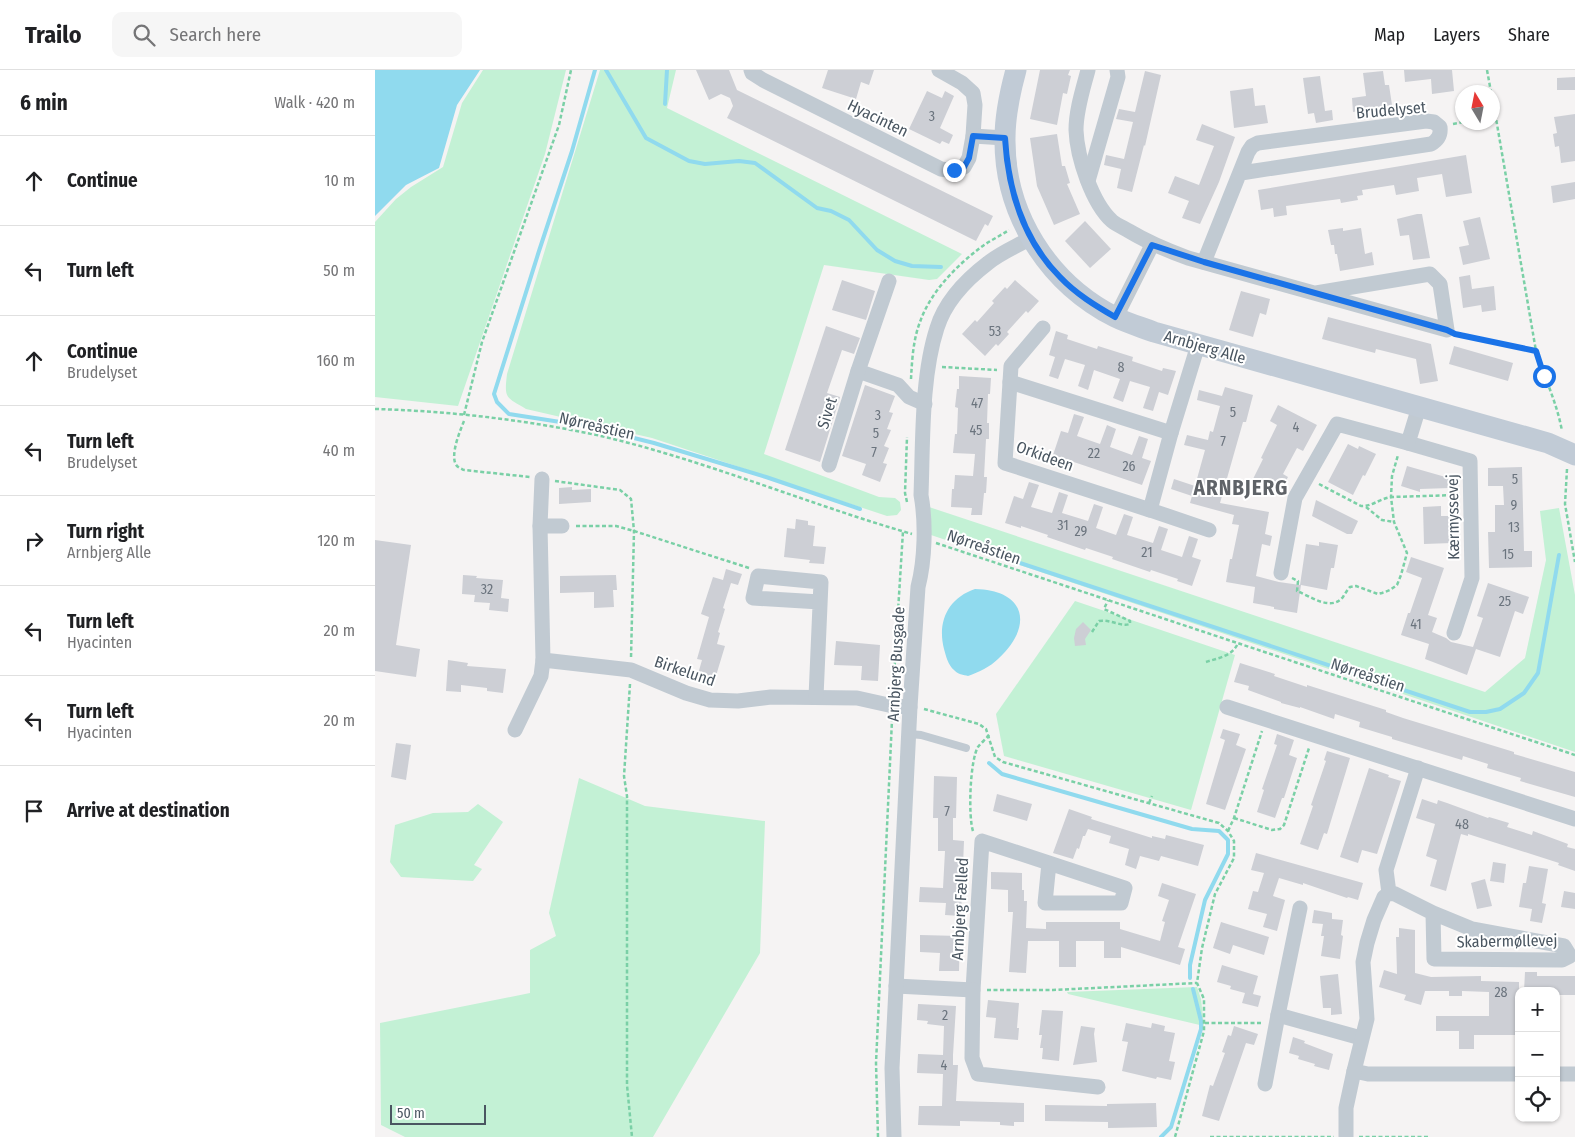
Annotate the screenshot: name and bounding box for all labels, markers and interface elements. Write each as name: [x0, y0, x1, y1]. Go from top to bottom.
search box: [112, 12, 462, 57]
text: Trailo: [25, 21, 82, 49]
icon: search: [130, 21, 158, 49]
text: Search here: [170, 23, 261, 46]
text: Map: [1374, 24, 1405, 46]
text: Layers: [1433, 24, 1480, 46]
text: Share: [1508, 24, 1550, 46]
north arrow: [1455, 85, 1500, 130]
text: 6 min: [20, 90, 68, 116]
text: Walk · 420 m: [274, 93, 355, 112]
street label: Hyacinten: [845, 95, 911, 141]
street label: Brudelyset: [1355, 97, 1428, 123]
house number: 3: [929, 108, 935, 125]
route end: [943, 159, 966, 182]
icon: ahead: [20, 167, 48, 195]
text: Continue: [67, 169, 138, 192]
text: 10 m: [324, 171, 355, 190]
icon: left: [20, 257, 48, 285]
text: Turn left: [67, 259, 134, 282]
text: 50 m: [323, 261, 355, 280]
house number: 53: [989, 323, 1001, 340]
street label: Arnbjerg Alle: [1162, 326, 1248, 368]
text: Continue: [67, 340, 138, 363]
icon: ahead: [20, 347, 48, 375]
text: 160 m: [316, 351, 355, 370]
house number: 8: [1118, 359, 1125, 376]
text: Brudelyset: [67, 363, 137, 382]
route start: [1533, 365, 1556, 388]
street label: Sivet: [813, 394, 841, 431]
house number: 47: [971, 395, 983, 412]
house number: 5: [1230, 404, 1236, 421]
house number: 3: [875, 407, 881, 424]
street label: Nørreåstien: [557, 408, 637, 444]
house number: 4: [1293, 419, 1300, 436]
house number: 45: [969, 422, 983, 439]
house number: 5: [873, 425, 879, 442]
text: Turn left: [67, 430, 134, 453]
house number: 7: [1220, 433, 1226, 450]
icon: left: [20, 437, 48, 465]
street label: Orkideen: [1014, 437, 1076, 475]
text: 40 m: [323, 441, 355, 460]
house number: 7: [871, 444, 877, 461]
house number: 22: [1088, 445, 1100, 462]
text: Brudelyset: [67, 453, 137, 472]
house number: 26: [1122, 458, 1136, 475]
house number: 5: [1512, 471, 1518, 488]
street label: Kærmyssevej: [1443, 474, 1463, 560]
district label: ARNBJERG: [1192, 475, 1289, 501]
house number: 9: [1511, 497, 1518, 514]
house number: 31: [1057, 517, 1069, 534]
house number: 13: [1508, 519, 1520, 536]
text: Turn right: [67, 520, 144, 543]
house number: 29: [1075, 523, 1088, 540]
street label: Nørreåstien: [945, 526, 1023, 568]
icon: right: [20, 527, 48, 555]
text: 120 m: [317, 531, 355, 550]
text: Arnbjerg Alle: [67, 543, 151, 562]
house number: 21: [1141, 544, 1153, 561]
house number: 15: [1502, 546, 1514, 563]
house number: 32: [481, 581, 493, 598]
house number: 25: [1499, 593, 1511, 610]
street label: Arnbjerg Busgade: [884, 606, 909, 722]
text: Turn left: [67, 610, 134, 633]
house number: 41: [1410, 616, 1422, 633]
icon: left: [20, 617, 48, 645]
text: 20 m: [324, 621, 355, 640]
text: Hyacinten: [67, 633, 132, 652]
street label: Birkelund: [652, 652, 718, 690]
street label: Nørreåstien: [1329, 654, 1407, 696]
text: Turn left: [67, 700, 134, 723]
icon: left: [20, 707, 48, 735]
text: 20 m: [324, 711, 355, 730]
text: Hyacinten: [67, 723, 132, 742]
icon: arrive: [20, 797, 48, 825]
text: Arrive at destination: [67, 799, 230, 822]
house number: 7: [944, 803, 950, 820]
house number: 48: [1455, 816, 1469, 833]
street label: Arnbjerg Fælled: [948, 857, 972, 961]
street label: Skabermøllevej: [1456, 931, 1558, 951]
house number: 28: [1494, 984, 1508, 1001]
map controls: [1515, 987, 1560, 1122]
button: +: [1515, 987, 1560, 1032]
house number: 2: [942, 1007, 948, 1024]
button: −: [1515, 1032, 1560, 1077]
house number: 4: [941, 1057, 948, 1074]
button: locate: [1515, 1077, 1560, 1122]
scale bar: [390, 1102, 486, 1125]
text: 50 m: [397, 1105, 425, 1122]

